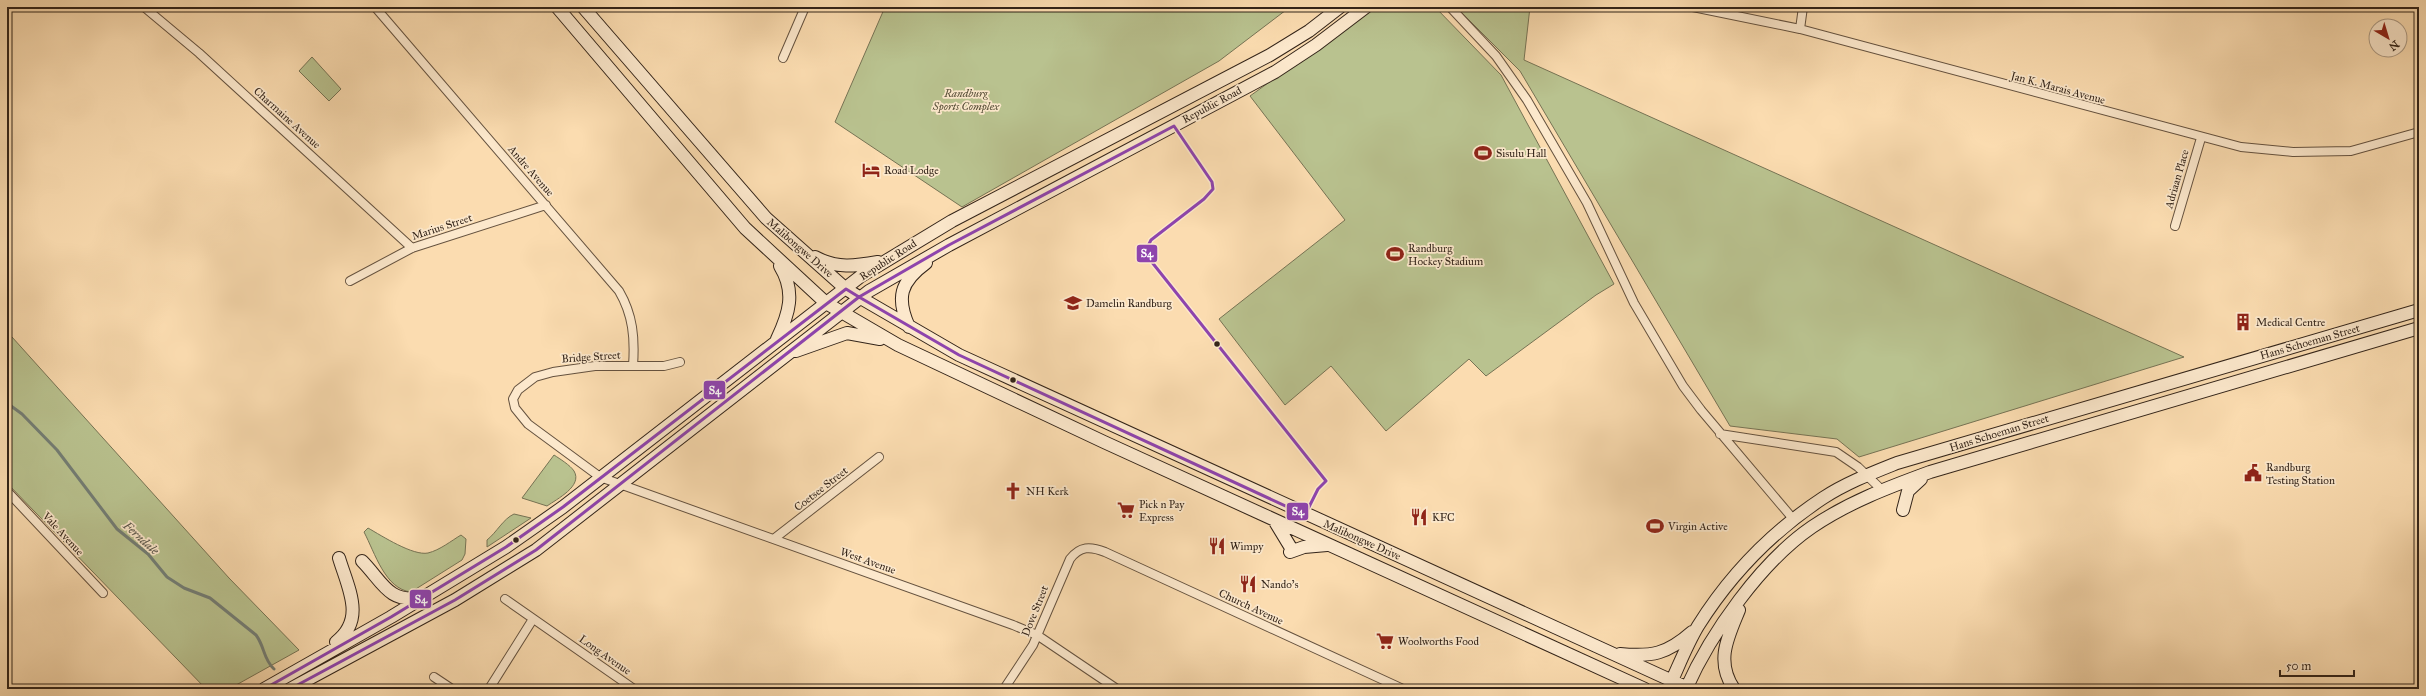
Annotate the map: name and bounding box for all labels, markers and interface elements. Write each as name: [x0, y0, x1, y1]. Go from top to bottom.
north arrow: [2368, 18, 2408, 58]
text: N: [2386, 37, 2402, 54]
street label: Jan K. Marais Avenue: [2008, 69, 2107, 108]
street label: Republic Road: [1180, 84, 1244, 126]
street label: Charmaine Avenue: [251, 85, 323, 152]
park label: Randburg Sports Complex: [932, 87, 1000, 114]
street label: Andre Avenue: [505, 142, 557, 199]
sports icon: Sisulu Hall: [1473, 143, 1493, 163]
place label: Sisulu Hall: [1496, 147, 1547, 160]
street label: Adriaan Place: [2162, 148, 2192, 211]
hotel icon: Road Lodge: [861, 160, 881, 180]
place label: Road Lodge: [884, 164, 939, 177]
street label: Marius Street: [410, 211, 474, 243]
street label: Malibongwe Drive: [764, 216, 836, 281]
street label: Republic Road: [857, 237, 919, 283]
place label: Randburg Hockey Stadium: [1408, 242, 1484, 268]
line badge: S4: [1136, 244, 1158, 263]
sports icon: Randburg Hockey Stadium: [1385, 244, 1405, 264]
text: S4: [1141, 247, 1154, 261]
school or university icon: Damelin Randburg: [1063, 293, 1083, 313]
place label: Damelin Randburg: [1086, 297, 1173, 310]
building icon: Medical Centre: [2233, 312, 2253, 332]
place label: Medical Centre: [2256, 316, 2326, 329]
street label: Hans Schoeman Street: [2259, 321, 2362, 362]
unlabelled marker: [1212, 339, 1222, 349]
street label: Bridge Street: [561, 348, 621, 366]
unlabelled marker: [1008, 375, 1018, 385]
line badge: S4: [703, 380, 726, 400]
text: S4: [709, 384, 722, 398]
street label: Hans Schoeman Street: [1948, 412, 2050, 454]
place label: Randburg Testing Station: [2266, 461, 2335, 487]
public building icon: Randburg Testing Station: [2243, 463, 2263, 483]
street label: Coetsee Street: [792, 464, 850, 514]
church icon: NH Kerk: [1003, 481, 1023, 501]
place label: NH Kerk: [1026, 485, 1070, 498]
place label: Pick n Pay Express: [1139, 498, 1185, 524]
supermarket icon: Pick n Pay Express: [1116, 500, 1136, 520]
line badge: S4: [1286, 502, 1309, 521]
text: S4: [1292, 505, 1305, 519]
restaurant icon: KFC: [1409, 507, 1429, 527]
street label: Vale Avenue: [39, 509, 87, 559]
place label: KFC: [1432, 511, 1455, 524]
sports icon: Virgin Active: [1645, 516, 1665, 536]
street label: Malibongwe Drive: [1321, 517, 1403, 563]
water label: Ferndale: [120, 518, 162, 558]
place label: Virgin Active: [1667, 520, 1728, 533]
unlabelled marker: [511, 535, 521, 545]
restaurant icon: Wimpy: [1207, 536, 1227, 556]
place label: Wimpy: [1230, 540, 1264, 553]
street label: West Avenue: [839, 545, 898, 577]
restaurant icon: Nando's: [1238, 574, 1258, 594]
place label: Nando's: [1261, 578, 1299, 591]
street label: Dove Street: [1019, 584, 1051, 638]
street label: Church Avenue: [1217, 586, 1286, 628]
line badge: S4: [409, 589, 432, 609]
text: S4: [415, 593, 428, 607]
supermarket icon: Woolworths Food: [1375, 631, 1395, 651]
street label: Long Avenue: [577, 632, 634, 678]
place label: Woolworths Food: [1398, 635, 1479, 648]
scale bar: [2280, 652, 2354, 678]
text: 50 m: [2286, 659, 2311, 673]

